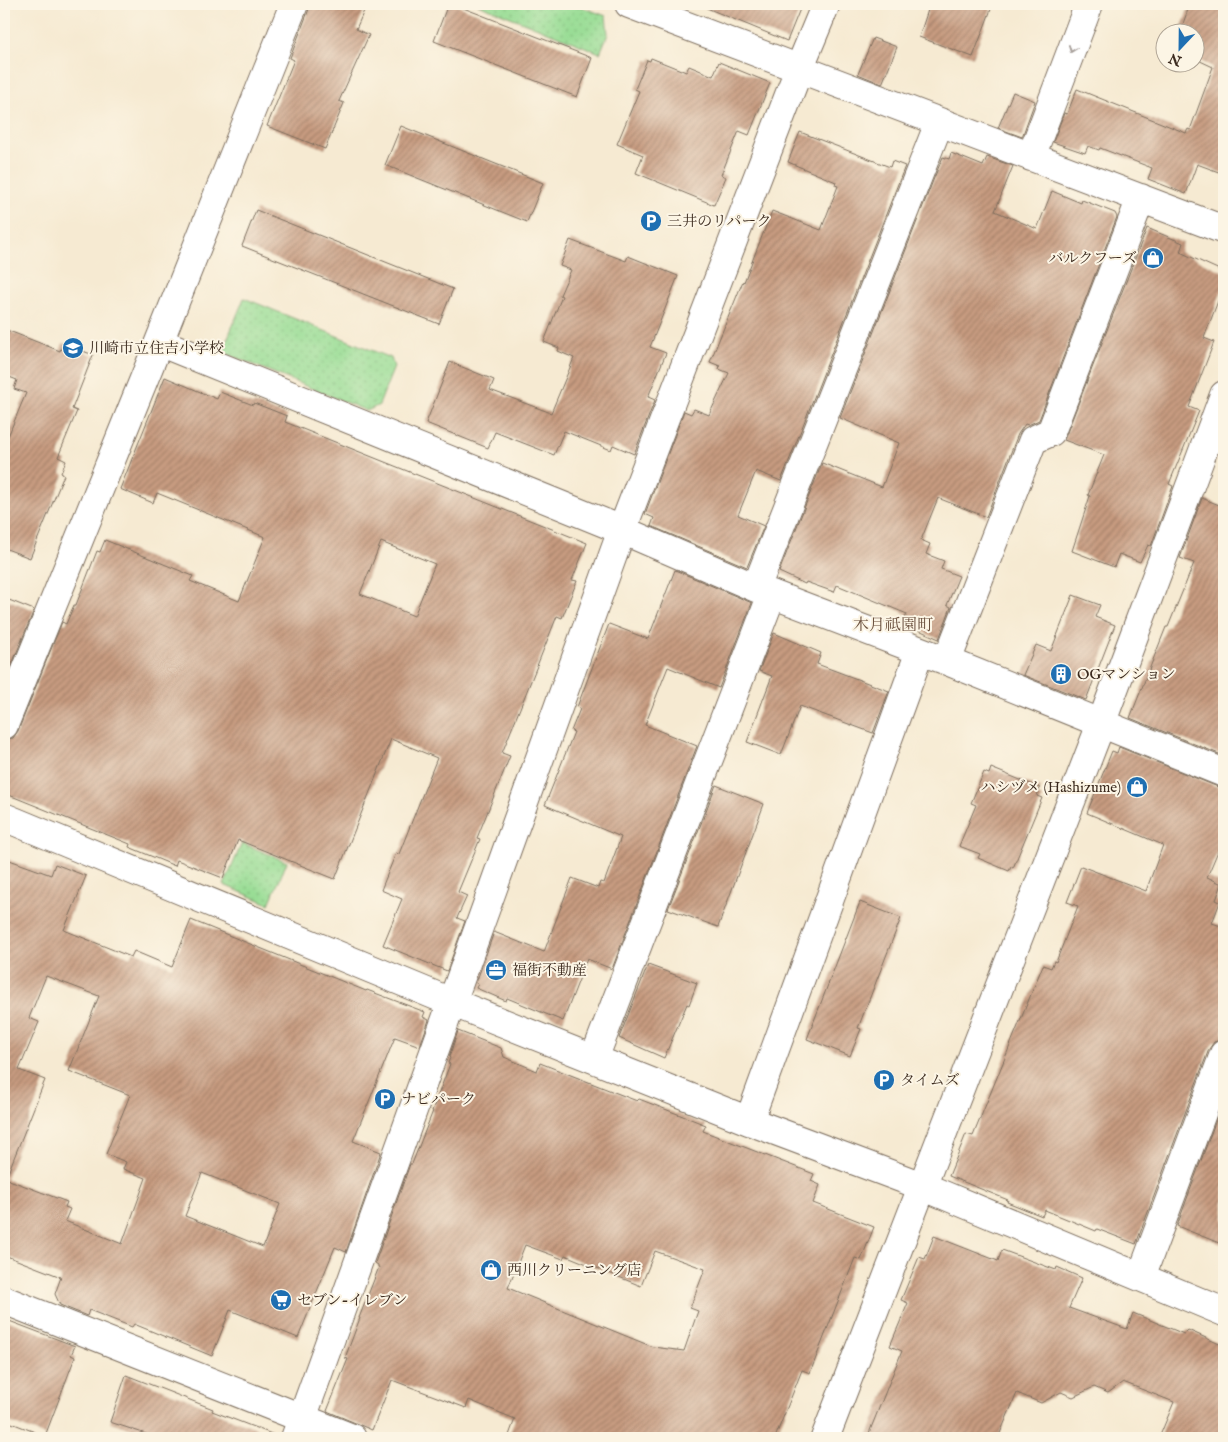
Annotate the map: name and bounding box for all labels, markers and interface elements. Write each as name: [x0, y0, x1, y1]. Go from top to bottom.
north arrow: [1156, 22, 1206, 72]
one-way arrow: [1068, 44, 1078, 53]
text: N: [1167, 49, 1185, 70]
parking icon: 三井のリパーク: [639, 209, 663, 233]
place label: 三井のリパーク: [667, 212, 772, 231]
shop icon: バルクフーズ: [1141, 246, 1165, 270]
place label: バルクフーズ: [1048, 249, 1137, 268]
school or university icon: 川崎市立住吉小学校: [61, 336, 85, 360]
place label: 川崎市立住吉小学校: [89, 339, 224, 358]
district label: 木月祗園町: [853, 616, 933, 636]
building icon: OGマンション: [1049, 662, 1073, 686]
place label: OGマンション: [1077, 665, 1176, 684]
shop icon: ハシヅメ (Hashizume): [1125, 775, 1149, 799]
place label: ハシヅメ (Hashizume): [981, 778, 1121, 797]
office icon: 福街不動産: [484, 958, 508, 982]
place label: 福街不動産: [512, 961, 587, 980]
parking icon: タイムズ: [872, 1068, 896, 1092]
place label: タイムズ: [900, 1071, 960, 1090]
parking icon: ナビパーク: [373, 1087, 397, 1111]
place label: ナビパーク: [401, 1090, 476, 1109]
shop icon: 西川クリーニング店: [479, 1258, 503, 1282]
place label: 西川クリーニング店: [507, 1261, 642, 1280]
supermarket icon: セブン-イレブン: [269, 1288, 293, 1312]
place label: セブン-イレブン: [297, 1291, 408, 1310]

